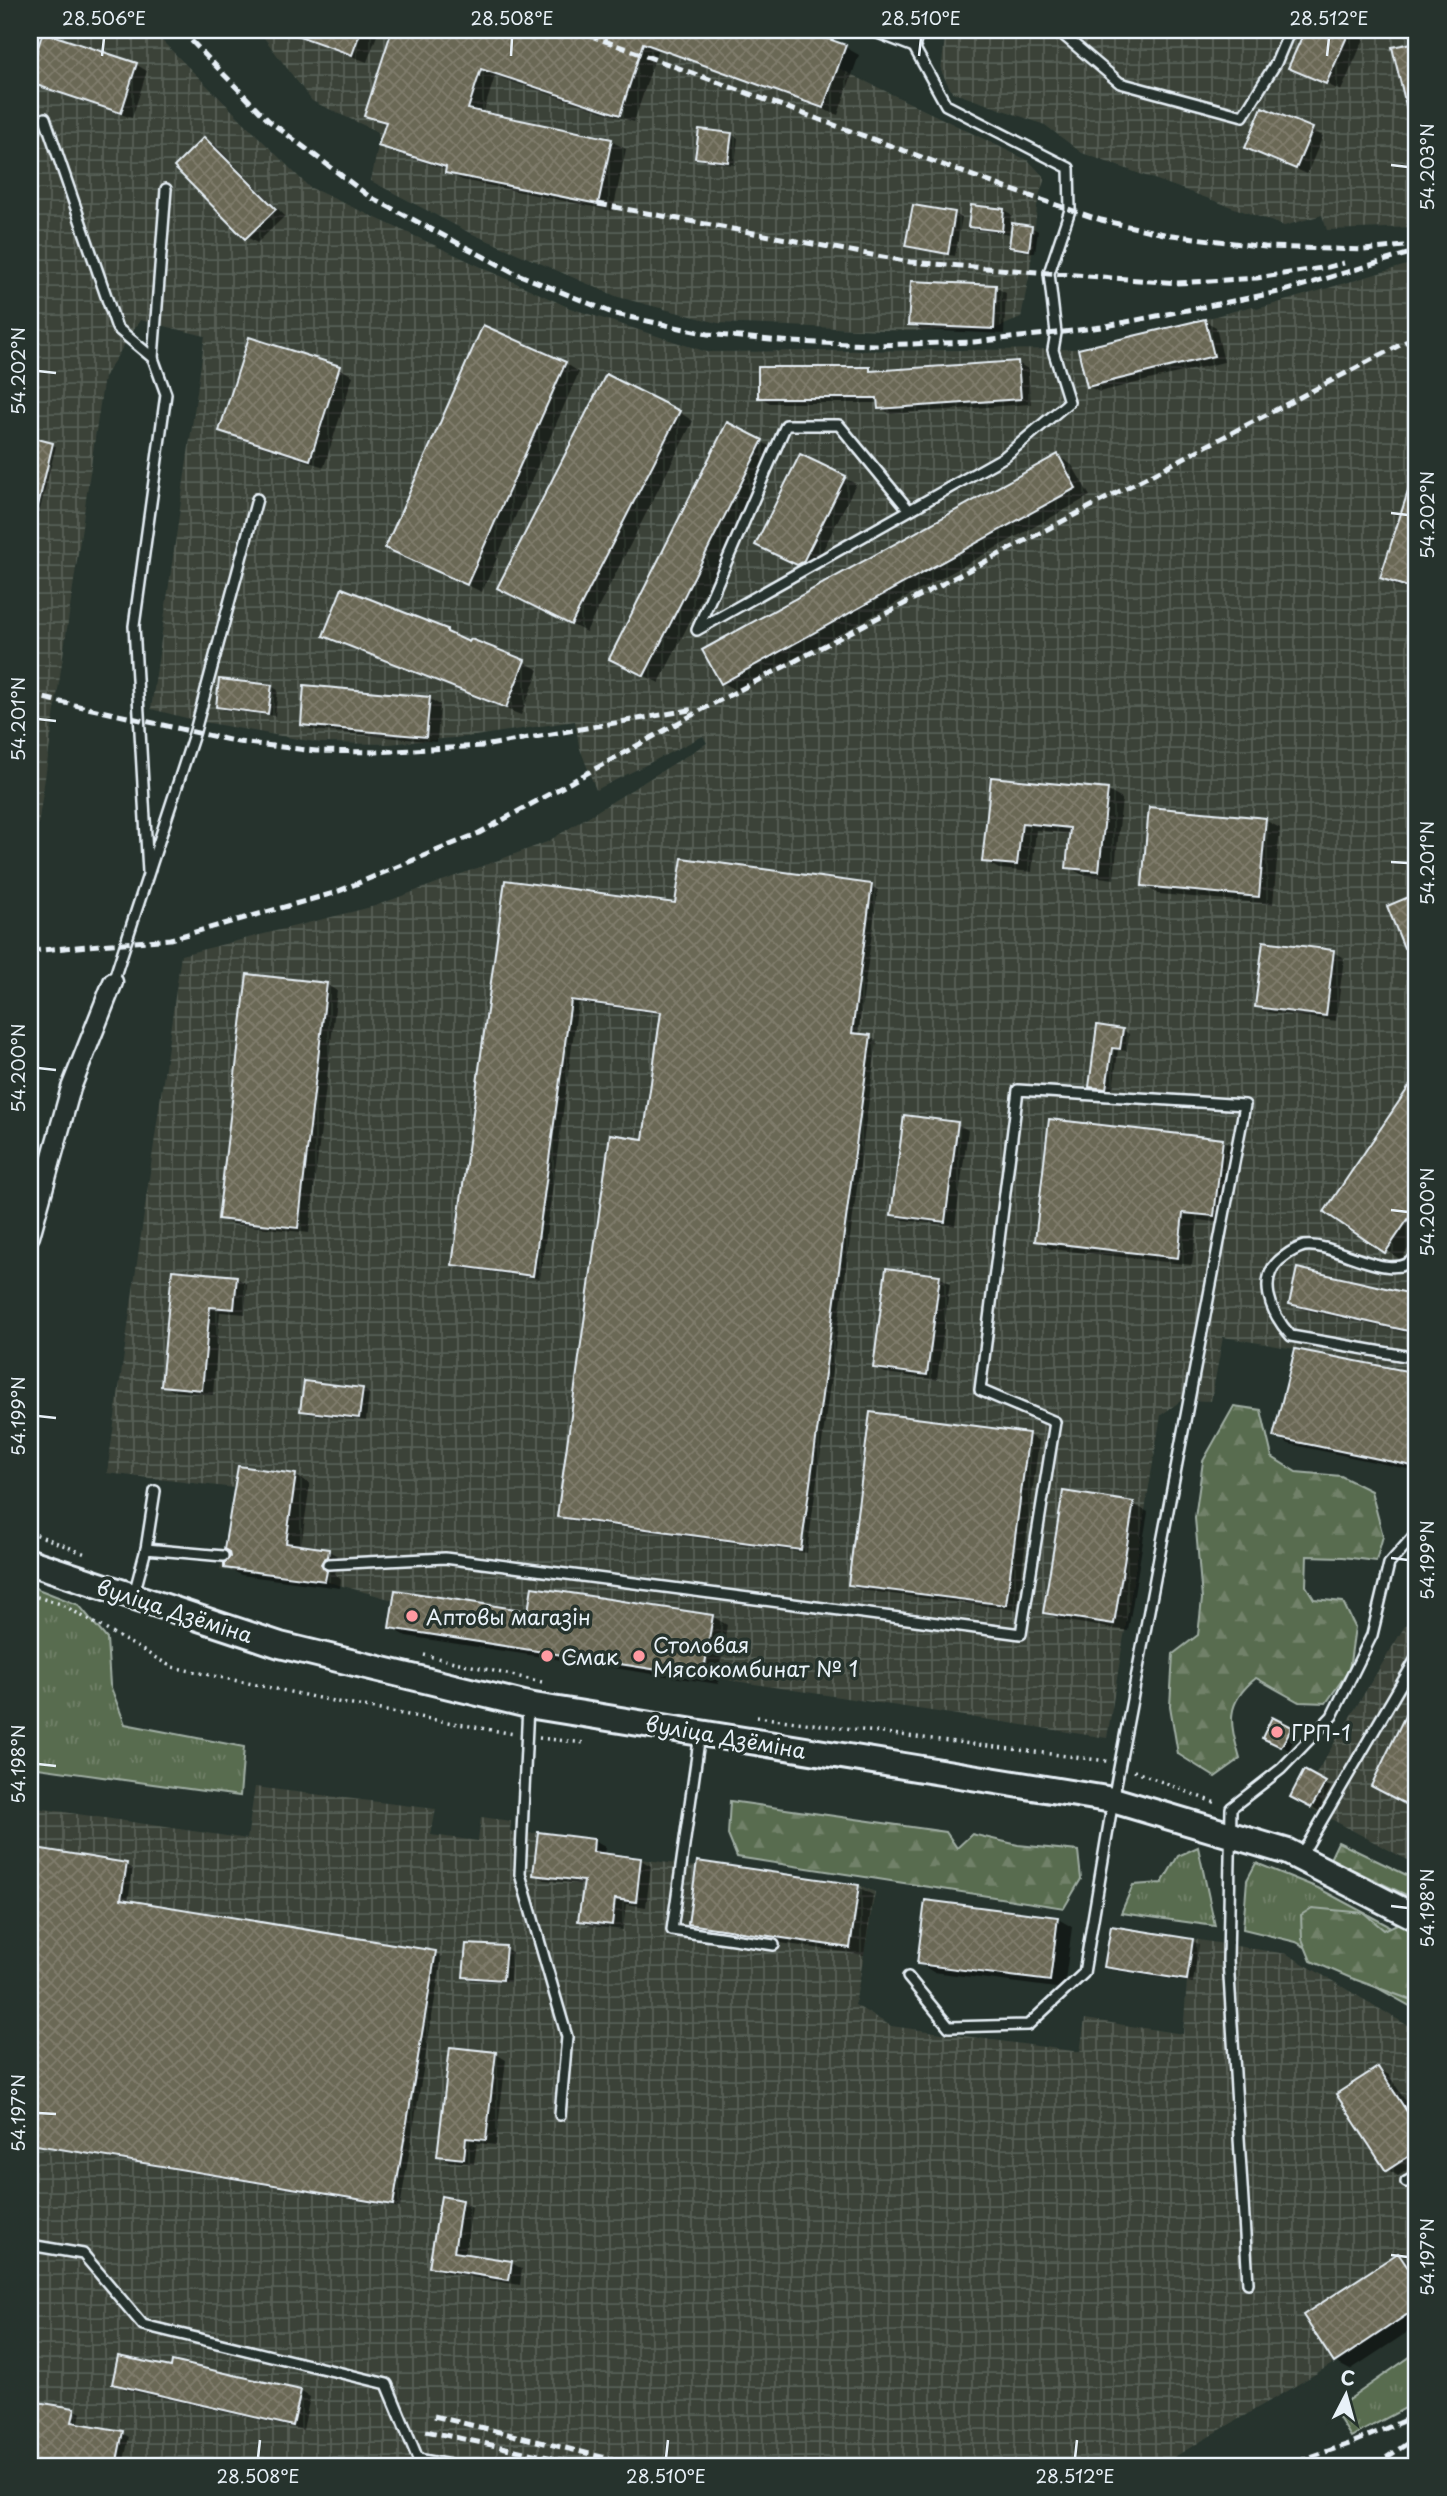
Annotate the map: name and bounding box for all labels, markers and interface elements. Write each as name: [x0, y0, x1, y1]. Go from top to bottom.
text: 28.506°E: [62, 4, 146, 31]
text: 28.508°E: [470, 4, 554, 31]
text: 28.510°E: [881, 4, 961, 31]
text: 28.512°E: [1289, 4, 1369, 31]
text: 54.203°N: [1413, 123, 1440, 211]
text: 54.202°N: [4, 327, 31, 415]
text: 54.202°N: [1413, 471, 1440, 559]
text: 54.201°N: [4, 677, 31, 761]
text: 54.201°N: [1413, 821, 1440, 905]
text: 54.200°N: [4, 1023, 31, 1113]
text: 54.200°N: [1413, 1167, 1440, 1257]
text: 54.199°N: [4, 1376, 31, 1456]
text: 54.199°N: [1413, 1520, 1440, 1600]
street label: вуліца Дзёміна: [93, 1570, 257, 1650]
place label: Аптовы магазін: [426, 1600, 591, 1632]
marker: Аптовы магазін: [404, 1608, 420, 1624]
place label: Столовая Мясокомбинат № 1: [653, 1628, 858, 1684]
place label: Смак: [561, 1640, 619, 1672]
marker: Смак: [539, 1648, 555, 1664]
marker: Столовая Мясокомбинат № 1: [631, 1648, 647, 1664]
street label: вуліца Дзёміна: [643, 1706, 809, 1766]
place label: ГРП-1: [1291, 1716, 1351, 1748]
text: 54.198°N: [4, 1724, 31, 1804]
marker: ГРП-1: [1269, 1724, 1285, 1740]
text: 54.198°N: [1413, 1868, 1440, 1948]
text: 54.197°N: [4, 2074, 31, 2152]
text: 54.197°N: [1413, 2218, 1440, 2296]
north arrow: [1310, 2360, 1380, 2430]
text: С: [1339, 2362, 1356, 2392]
text: 28.508°E: [216, 2462, 300, 2489]
text: 28.510°E: [626, 2462, 706, 2489]
text: 28.512°E: [1035, 2462, 1115, 2489]

